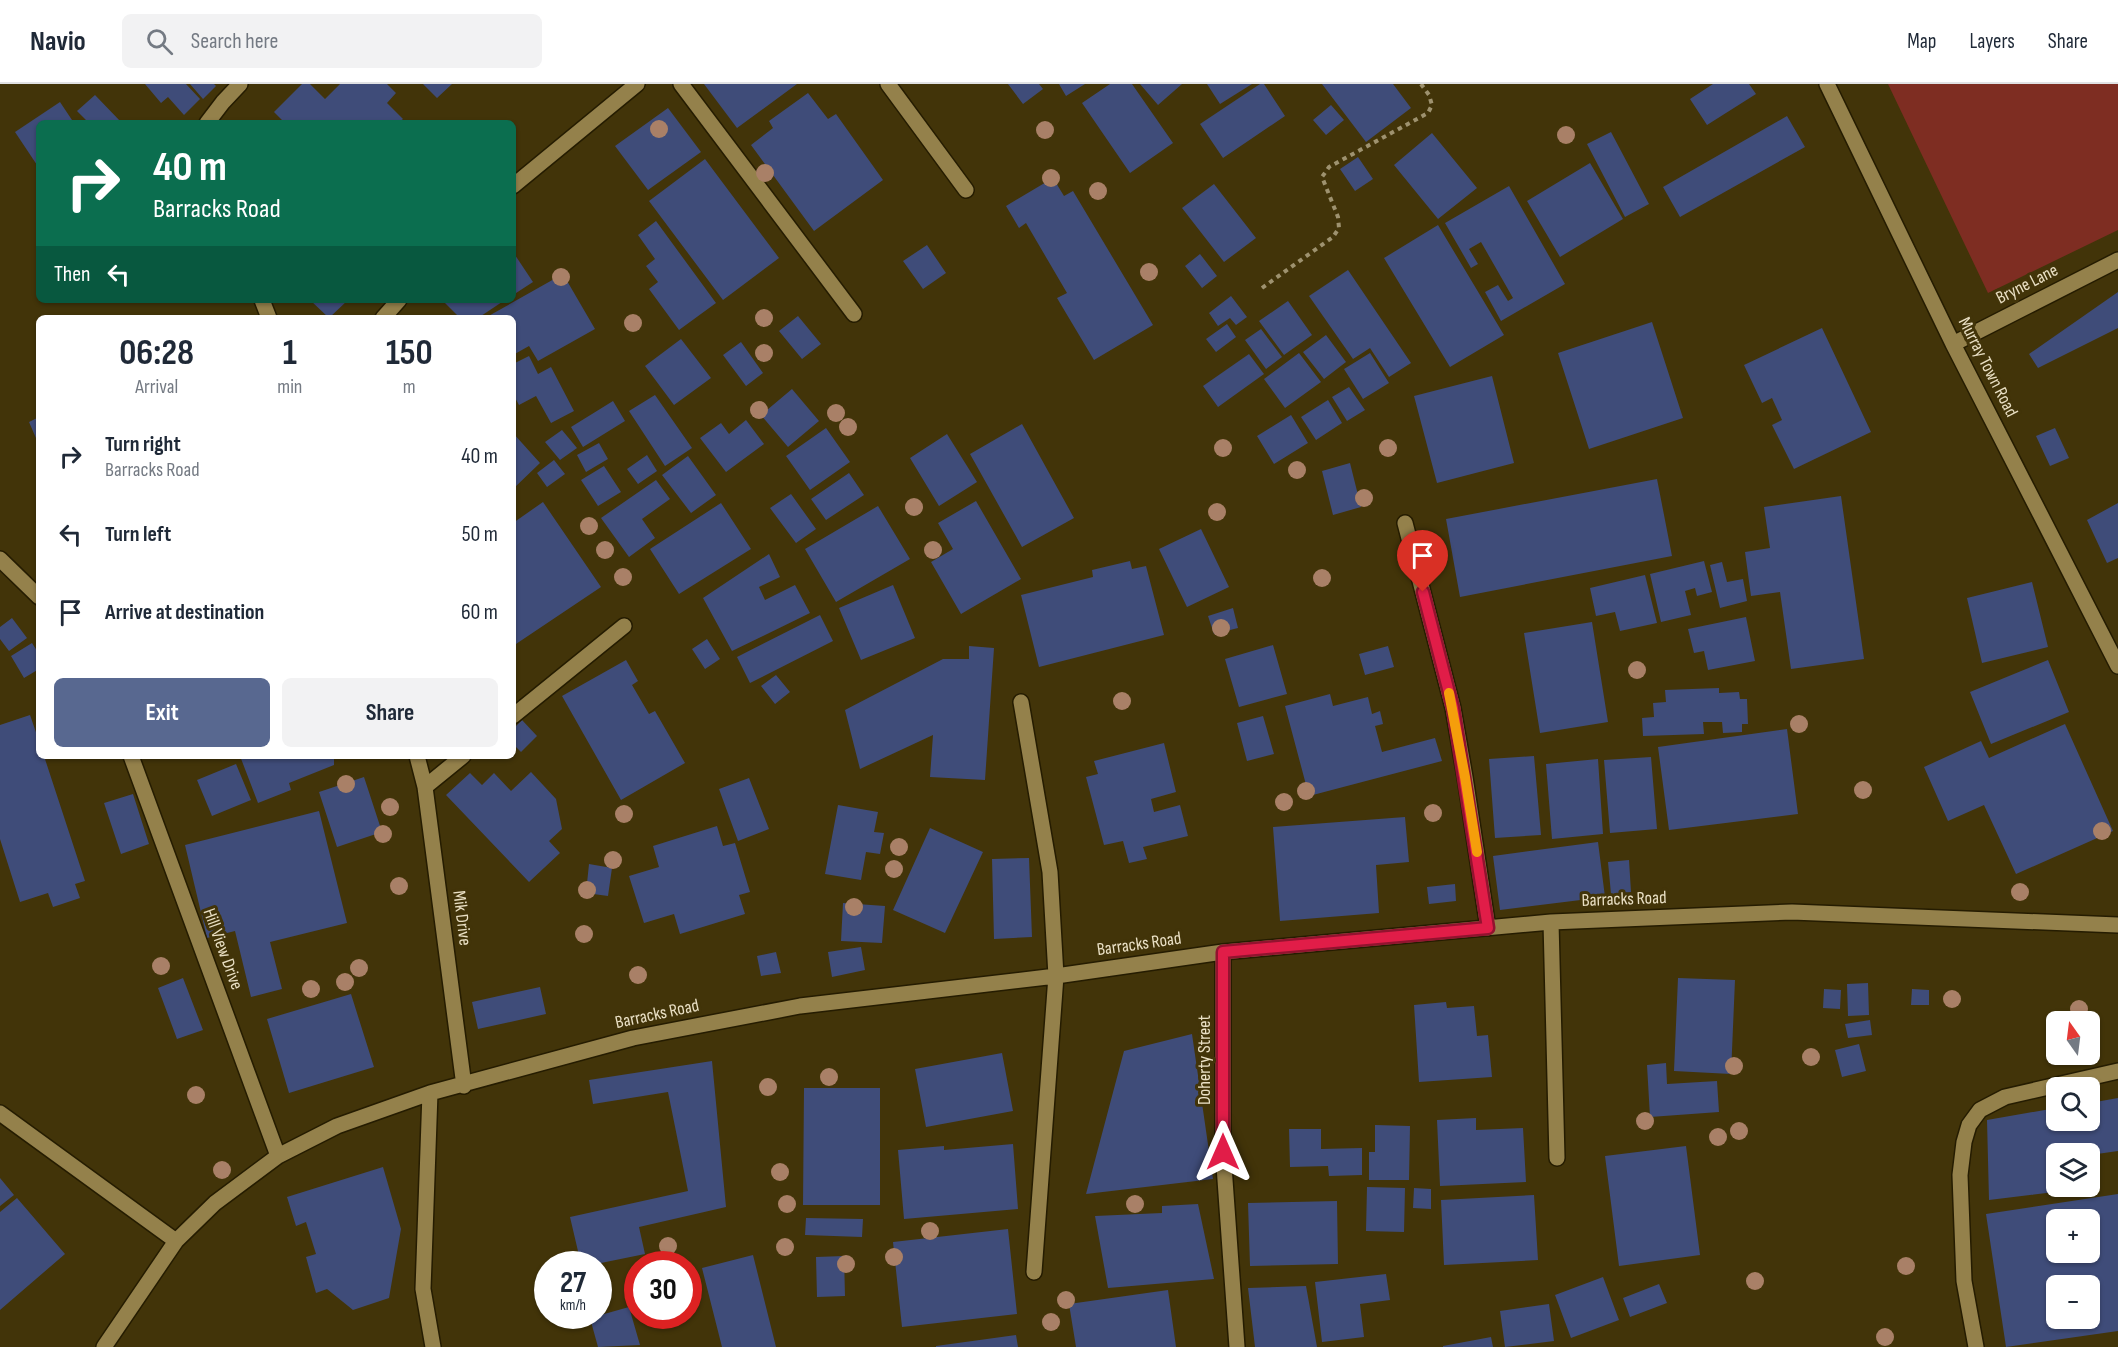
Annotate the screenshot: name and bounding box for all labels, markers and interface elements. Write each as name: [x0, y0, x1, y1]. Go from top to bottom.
search box: [122, 14, 542, 68]
text: Navio: [30, 25, 86, 58]
icon: search: [143, 25, 176, 58]
text: Search here: [191, 28, 278, 55]
text: Map: [1907, 29, 1936, 54]
text: Layers: [1969, 29, 2015, 54]
text: Share: [2048, 29, 2088, 54]
text: 40 m: [153, 142, 227, 193]
icon: right: [54, 144, 132, 222]
text: Barracks Road: [153, 193, 281, 225]
icon: left: [102, 258, 135, 291]
street label: Bryne Lane: [1993, 260, 2061, 308]
text: Then: [54, 261, 90, 288]
street label: Murray Town Road: [1954, 314, 2022, 420]
text: 06:28: [119, 332, 194, 375]
text: 1: [283, 332, 297, 375]
text: 150: [386, 332, 433, 375]
text: Arrival: [135, 375, 178, 399]
text: min: [277, 375, 302, 399]
text: m: [403, 375, 416, 399]
text: Turn right: [105, 431, 181, 458]
icon: right: [54, 440, 87, 473]
text: 40 m: [461, 443, 498, 470]
text: Barracks Road: [105, 458, 200, 482]
icon: left: [54, 518, 87, 551]
text: Turn left: [105, 521, 171, 548]
text: 50 m: [462, 521, 498, 548]
pin: [1397, 530, 1448, 592]
icon: arrive: [1406, 539, 1439, 572]
icon: arrive: [54, 596, 87, 629]
text: Arrive at destination: [105, 599, 264, 626]
text: 60 m: [461, 599, 498, 626]
button: Exit: [54, 678, 270, 747]
button: Share: [282, 678, 498, 747]
street label: Barracks Road: [1581, 887, 1667, 911]
street label: Mik Drive: [448, 889, 476, 947]
street label: Hill View Drive: [199, 905, 247, 993]
street label: Barracks Road: [1095, 928, 1183, 960]
street label: Barracks Road: [613, 995, 701, 1033]
north arrow: [2046, 1011, 2100, 1065]
map controls: [2046, 1011, 2100, 1329]
street label: Doherty Street: [1194, 1015, 1215, 1105]
button: search: [2046, 1077, 2100, 1131]
position arrow: [1191, 1120, 1255, 1184]
button: layers: [2046, 1143, 2100, 1197]
button: +: [2046, 1209, 2100, 1263]
speed limit sign: 30: [624, 1251, 702, 1329]
text: 27: [560, 1265, 586, 1301]
button: −: [2046, 1275, 2100, 1329]
text: km/h: [560, 1296, 586, 1315]

